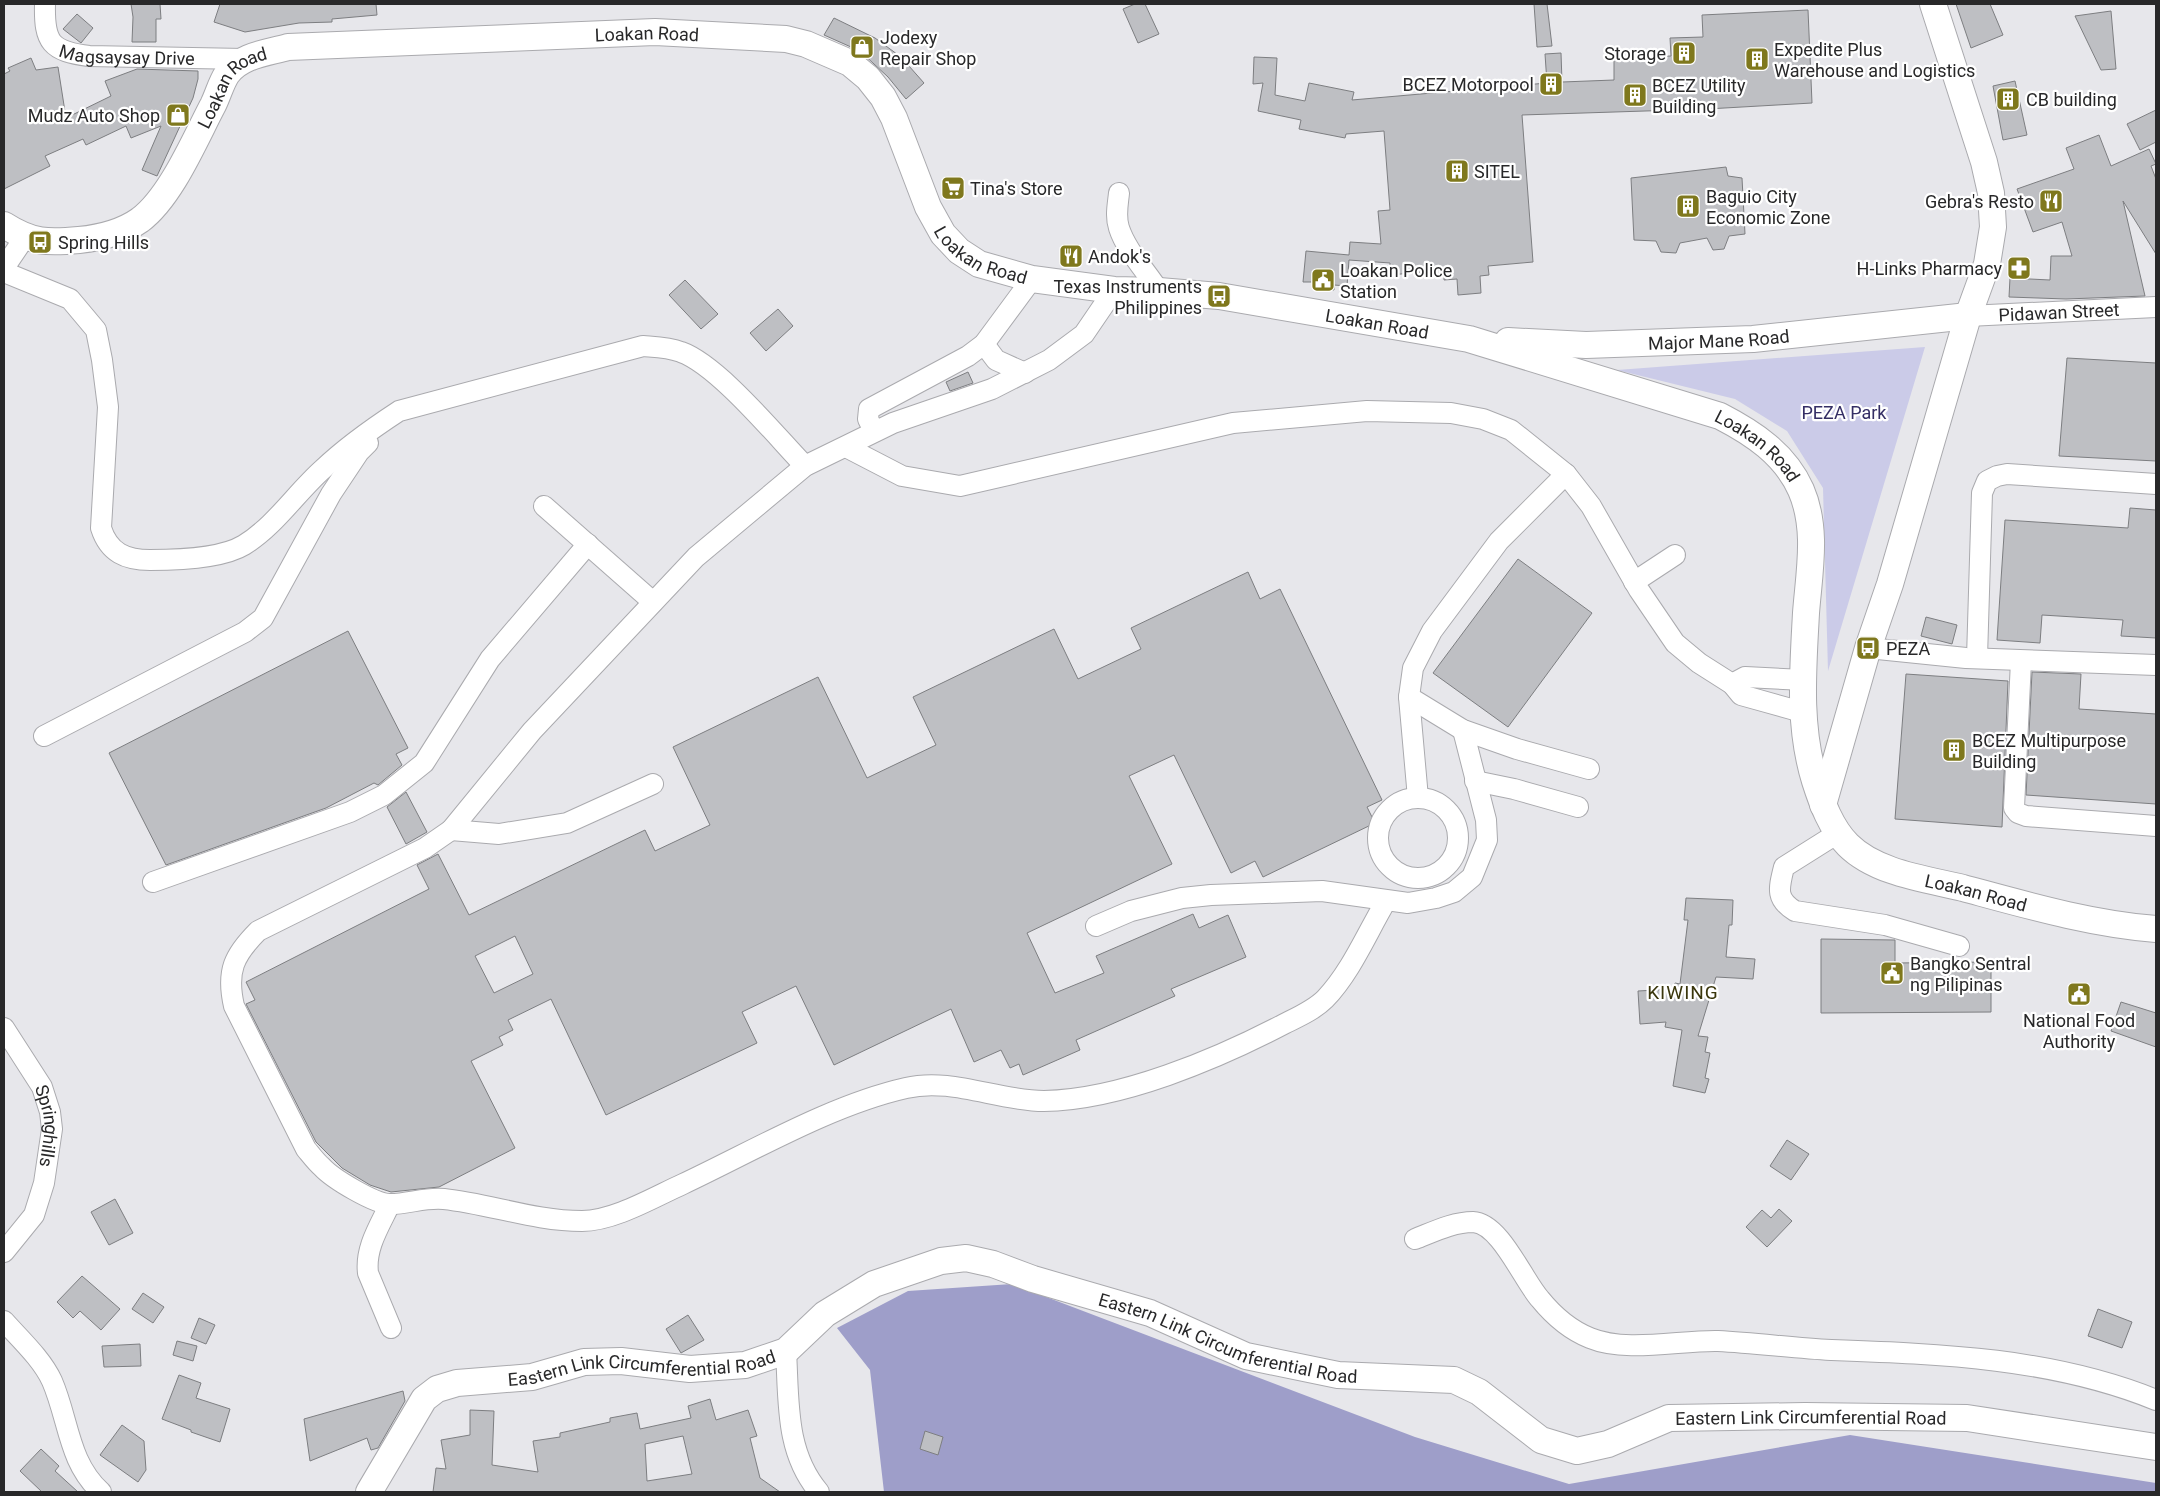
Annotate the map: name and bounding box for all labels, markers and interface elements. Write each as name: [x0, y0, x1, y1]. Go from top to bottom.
street label: Loakan Road: [594, 21, 700, 45]
place label: Jodexy Repair Shop: [880, 27, 976, 69]
shop icon: Jodexy Repair Shop: [849, 34, 875, 60]
street label: Magsaysay Drive: [57, 39, 195, 69]
place label: Expedite Plus Warehouse and Logistics: [1774, 39, 1975, 81]
building icon: Storage: [1671, 40, 1697, 66]
street label: Loakan Road: [192, 42, 269, 132]
place label: Storage: [1604, 43, 1666, 64]
building icon: Expedite Plus Warehouse and Logistics: [1744, 46, 1770, 72]
building icon: BCEZ Motorpool: [1538, 71, 1564, 97]
place label: BCEZ Motorpool: [1403, 74, 1534, 95]
place label: BCEZ Utility Building: [1652, 75, 1746, 117]
building icon: BCEZ Utility Building: [1622, 82, 1648, 108]
building icon: CB building: [1995, 86, 2021, 112]
place label: CB building: [2026, 89, 2117, 110]
shop icon: Mudz Auto Shop: [165, 102, 191, 128]
place label: Mudz Auto Shop: [28, 105, 160, 126]
building icon: SITEL: [1444, 158, 1470, 184]
place label: SITEL: [1474, 161, 1520, 182]
supermarket icon: Tina's Store: [940, 175, 966, 201]
place label: Tina's Store: [970, 178, 1063, 199]
place label: Baguio City Economic Zone: [1706, 186, 1830, 228]
restaurant icon: Gebra's Resto: [2038, 188, 2064, 214]
place label: Gebra's Resto: [1925, 191, 2034, 212]
building icon: Baguio City Economic Zone: [1675, 193, 1701, 219]
street label: Loakan Road: [930, 222, 1030, 288]
bus stop icon: Spring Hills: [27, 229, 53, 255]
place label: Spring Hills: [58, 232, 149, 253]
restaurant icon: Andok's: [1058, 243, 1084, 269]
place label: Andok's: [1088, 246, 1151, 267]
pharmacy icon: H-Links Pharmacy: [2006, 255, 2032, 281]
place label: H-Links Pharmacy: [1857, 258, 2002, 279]
place label: Loakan Police Station: [1340, 260, 1452, 302]
public building icon: Loakan Police Station: [1310, 267, 1336, 293]
place label: Texas Instruments Philippines: [1054, 276, 1202, 318]
bus stop icon: Texas Instruments Philippines: [1206, 283, 1232, 309]
street label: Pidawan Street: [1998, 298, 2120, 325]
street label: Loakan Road: [1324, 304, 1430, 342]
street label: Major Mane Road: [1648, 325, 1790, 353]
park label: PEZA Park: [1802, 402, 1887, 423]
street label: Loakan Road: [1712, 405, 1805, 485]
bus stop icon: PEZA: [1855, 635, 1881, 661]
place label: PEZA: [1886, 638, 1930, 659]
place label: BCEZ Multipurpose Building: [1972, 730, 2126, 772]
building icon: BCEZ Multipurpose Building: [1941, 737, 1967, 763]
street label: Loakan Road: [1923, 869, 2029, 915]
place label: Bangko Sentral ng Pilipinas: [1910, 953, 2031, 995]
public building icon: Bangko Sentral ng Pilipinas: [1879, 960, 1905, 986]
district label: KIWING: [1647, 981, 1719, 1004]
public building icon: National Food Authority: [2066, 981, 2092, 1007]
place label: National Food Authority: [2023, 1010, 2135, 1052]
street label: Springhills: [31, 1082, 63, 1168]
street label: Eastern Link Circumferential Road: [1096, 1288, 1358, 1386]
street label: Eastern Link Circumferential Road: [507, 1345, 778, 1389]
street label: Eastern Link Circumferential Road: [1675, 1405, 1947, 1428]

